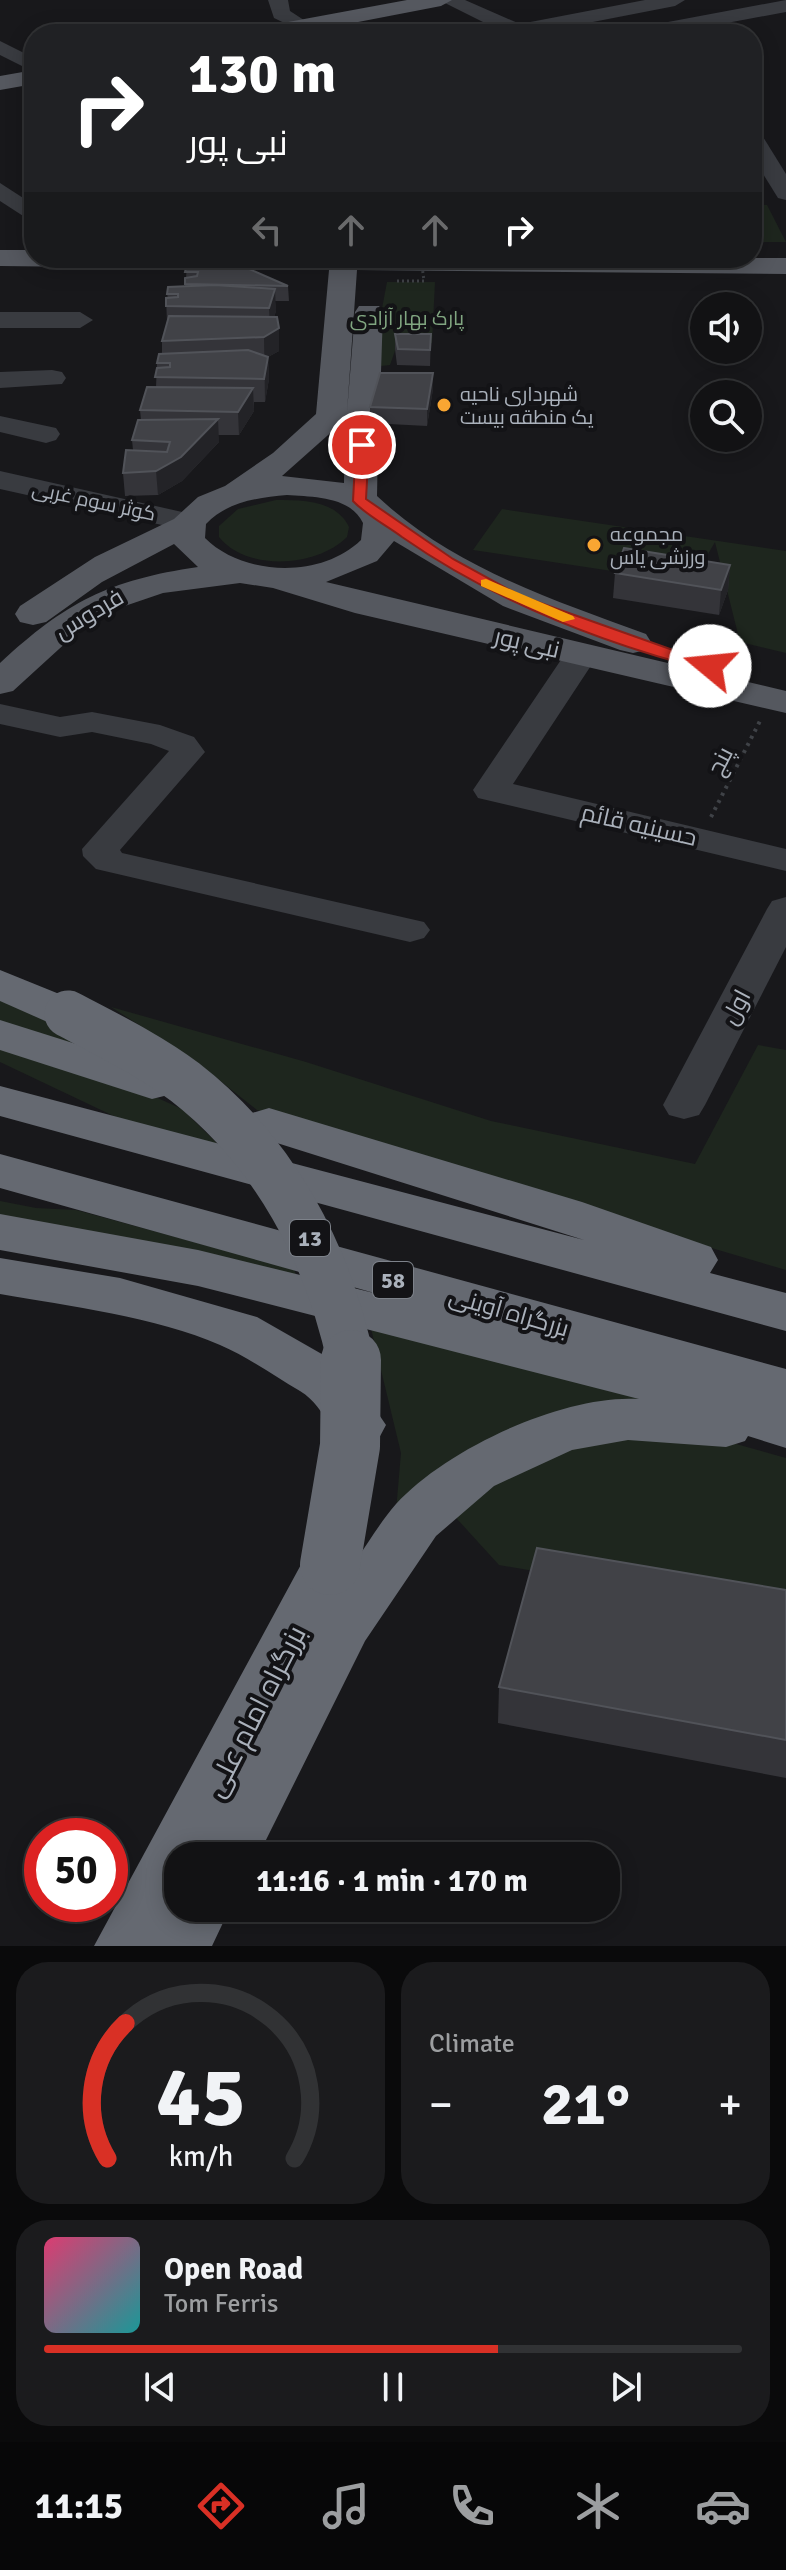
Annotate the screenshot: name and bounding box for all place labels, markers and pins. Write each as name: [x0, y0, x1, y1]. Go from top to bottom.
place label: شهرداری ناحیه یک منطقه بیست: [460, 382, 594, 430]
marker: شهرداری ناحیه یک منطقه بیست: [435, 396, 453, 414]
pin: [328, 411, 396, 479]
place label: مجموعه ورزشی یاس: [610, 522, 706, 570]
marker: مجموعه ورزشی یاس: [585, 536, 603, 554]

